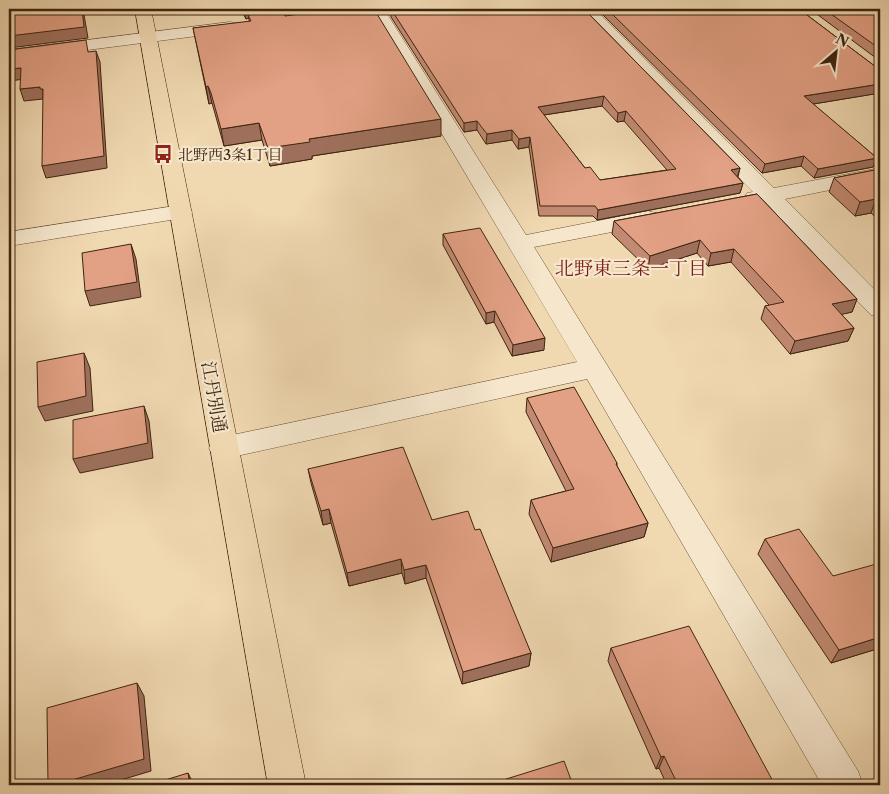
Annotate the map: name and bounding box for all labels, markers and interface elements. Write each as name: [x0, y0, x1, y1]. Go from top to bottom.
north arrow: [812, 28, 862, 78]
text: N: [833, 30, 852, 51]
bus stop icon: 北野西3条1丁目: [152, 143, 174, 165]
place label: 北野西3条1丁目: [178, 145, 283, 164]
district label: 北野東三条一丁目: [555, 257, 707, 280]
street label: 江丹別通: [197, 360, 231, 434]

